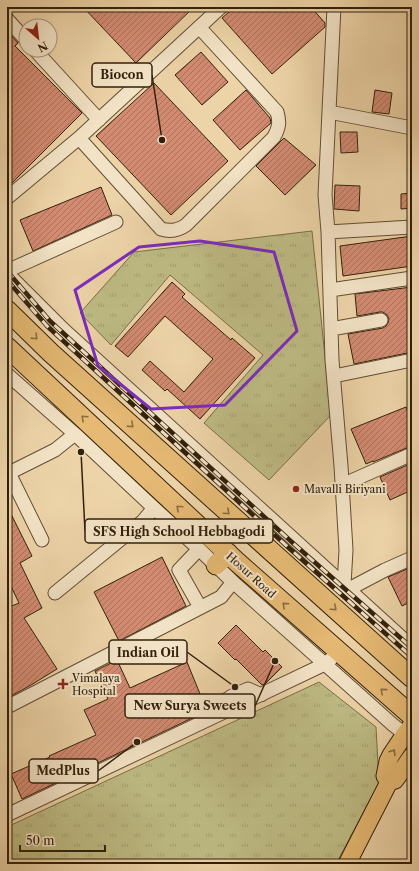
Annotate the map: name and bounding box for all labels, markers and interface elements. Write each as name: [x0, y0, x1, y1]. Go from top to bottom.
north arrow: [18, 18, 58, 58]
text: N: [35, 38, 50, 55]
callout: Biocon: [92, 63, 152, 87]
text: Biocon: [100, 67, 144, 82]
one-way arrow: [30, 332, 38, 340]
one-way arrow: [81, 416, 89, 423]
one-way arrow: [126, 420, 134, 427]
place label: Mavalli Biriyani: [304, 482, 386, 496]
marker: Mavalli Biriyani: [291, 484, 301, 494]
one-way arrow: [176, 505, 184, 512]
one-way arrow: [223, 507, 230, 514]
callout: SFS High School Hebbagodi: [85, 519, 273, 543]
text: SFS High School Hebbagodi: [93, 524, 266, 539]
street label: Hosur Road: [223, 549, 279, 601]
one-way arrow: [282, 602, 290, 609]
one-way arrow: [329, 603, 337, 611]
callout: Indian Oil: [109, 640, 187, 664]
text: Indian Oil: [117, 645, 179, 660]
place label: Vimalaya Hospital: [71, 671, 120, 698]
marker: Vimalaya Hospital: [57, 678, 69, 690]
one-way arrow: [380, 688, 387, 695]
callout: New Surya Sweets: [125, 694, 255, 718]
text: New Surya Sweets: [133, 698, 247, 713]
one-way arrow: [388, 749, 396, 756]
callout: MedPlus: [29, 759, 98, 783]
text: MedPlus: [36, 763, 90, 778]
scale bar: [20, 827, 105, 853]
text: 50 m: [26, 833, 55, 848]

